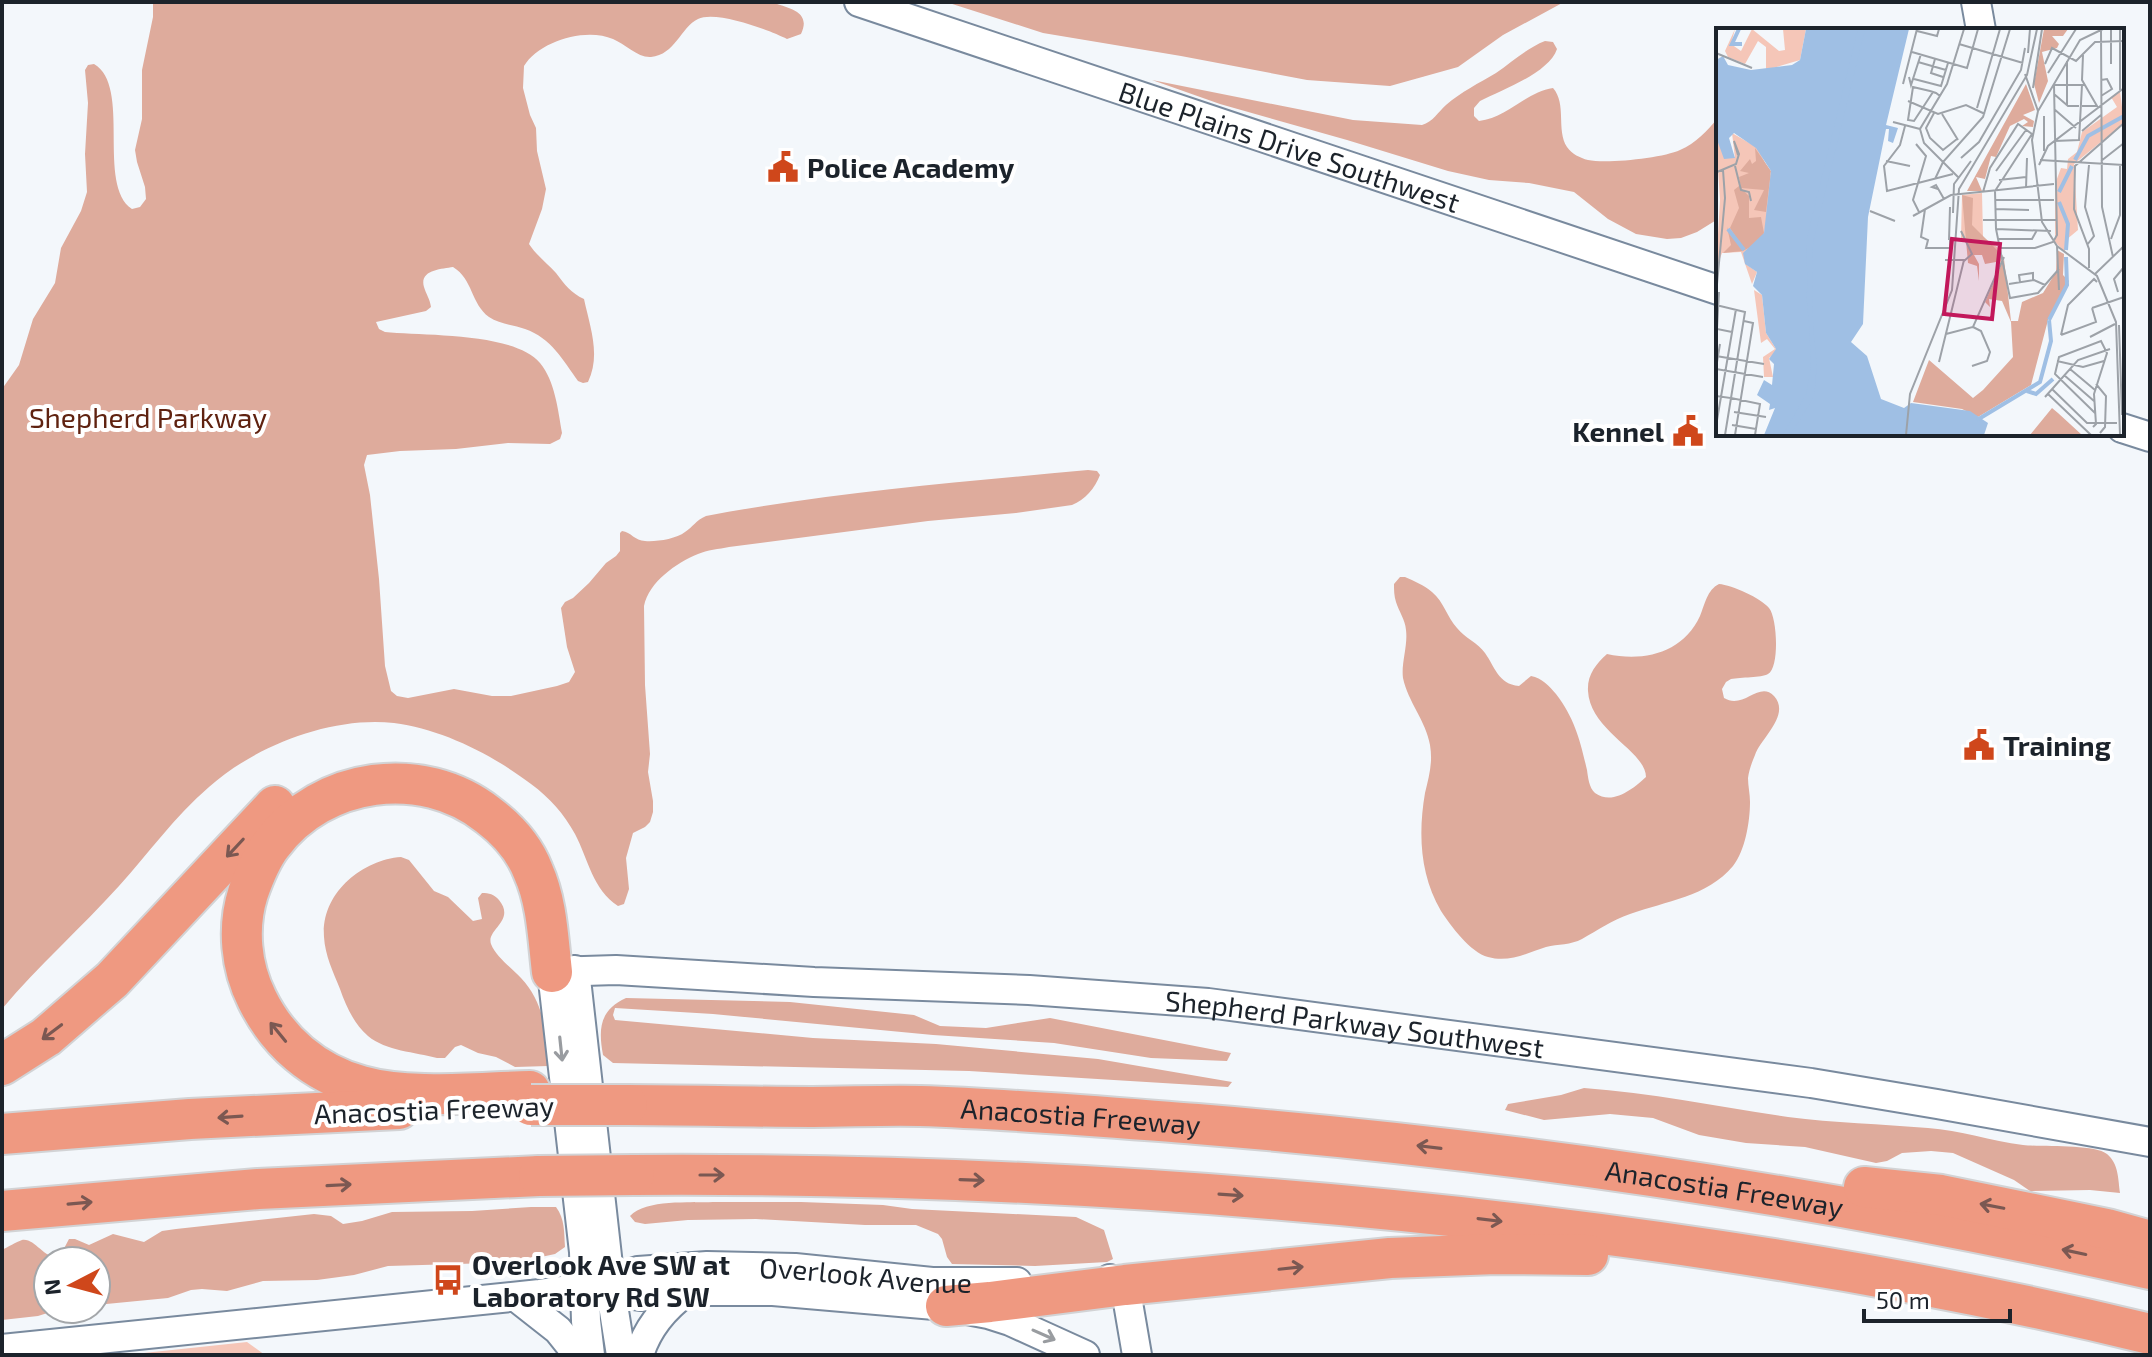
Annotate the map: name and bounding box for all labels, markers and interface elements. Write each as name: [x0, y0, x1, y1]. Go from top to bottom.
inset map: [1716, 28, 2124, 436]
street label: Blue Plains Drive Southwest: [1115, 73, 1464, 219]
public building icon: Police Academy: [766, 150, 800, 184]
place label: Police Academy: [807, 150, 1015, 184]
park label: Shepherd Parkway: [29, 400, 267, 434]
place label: Kennel: [1572, 414, 1665, 448]
public building icon: Kennel: [1671, 414, 1705, 448]
public building icon: Training: [1962, 728, 1996, 762]
place label: Training: [2003, 728, 2111, 762]
one-way arrow: [226, 838, 245, 858]
street label: Shepherd Parkway Southwest: [1164, 983, 1546, 1064]
one-way arrow: [269, 1022, 287, 1043]
one-way arrow: [42, 1023, 63, 1040]
one-way arrow: [553, 1035, 568, 1062]
street label: Anacostia Freeway: [313, 1088, 555, 1130]
street label: Anacostia Freeway: [960, 1091, 1202, 1141]
one-way arrow: [217, 1109, 243, 1124]
one-way arrow: [1416, 1139, 1443, 1154]
street label: Anacostia Freeway: [1603, 1152, 1846, 1224]
one-way arrow: [698, 1167, 725, 1183]
one-way arrow: [958, 1173, 985, 1188]
one-way arrow: [325, 1177, 352, 1192]
one-way arrow: [1217, 1188, 1244, 1203]
one-way arrow: [66, 1195, 93, 1210]
one-way arrow: [1980, 1198, 2005, 1213]
one-way arrow: [1476, 1213, 1503, 1228]
one-way arrow: [2062, 1244, 2087, 1259]
north arrow: [32, 1245, 112, 1325]
place label: Overlook Ave SW at Laboratory Rd SW: [472, 1247, 730, 1313]
street label: Overlook Avenue: [759, 1250, 972, 1299]
one-way arrow: [1277, 1261, 1304, 1276]
bus stop icon: Overlook Ave SW at Laboratory Rd SW: [431, 1263, 465, 1297]
scale bar: [1864, 1273, 2010, 1323]
text: N: [37, 1278, 65, 1296]
text: 50 m: [1876, 1285, 1930, 1314]
one-way arrow: [1031, 1329, 1055, 1344]

